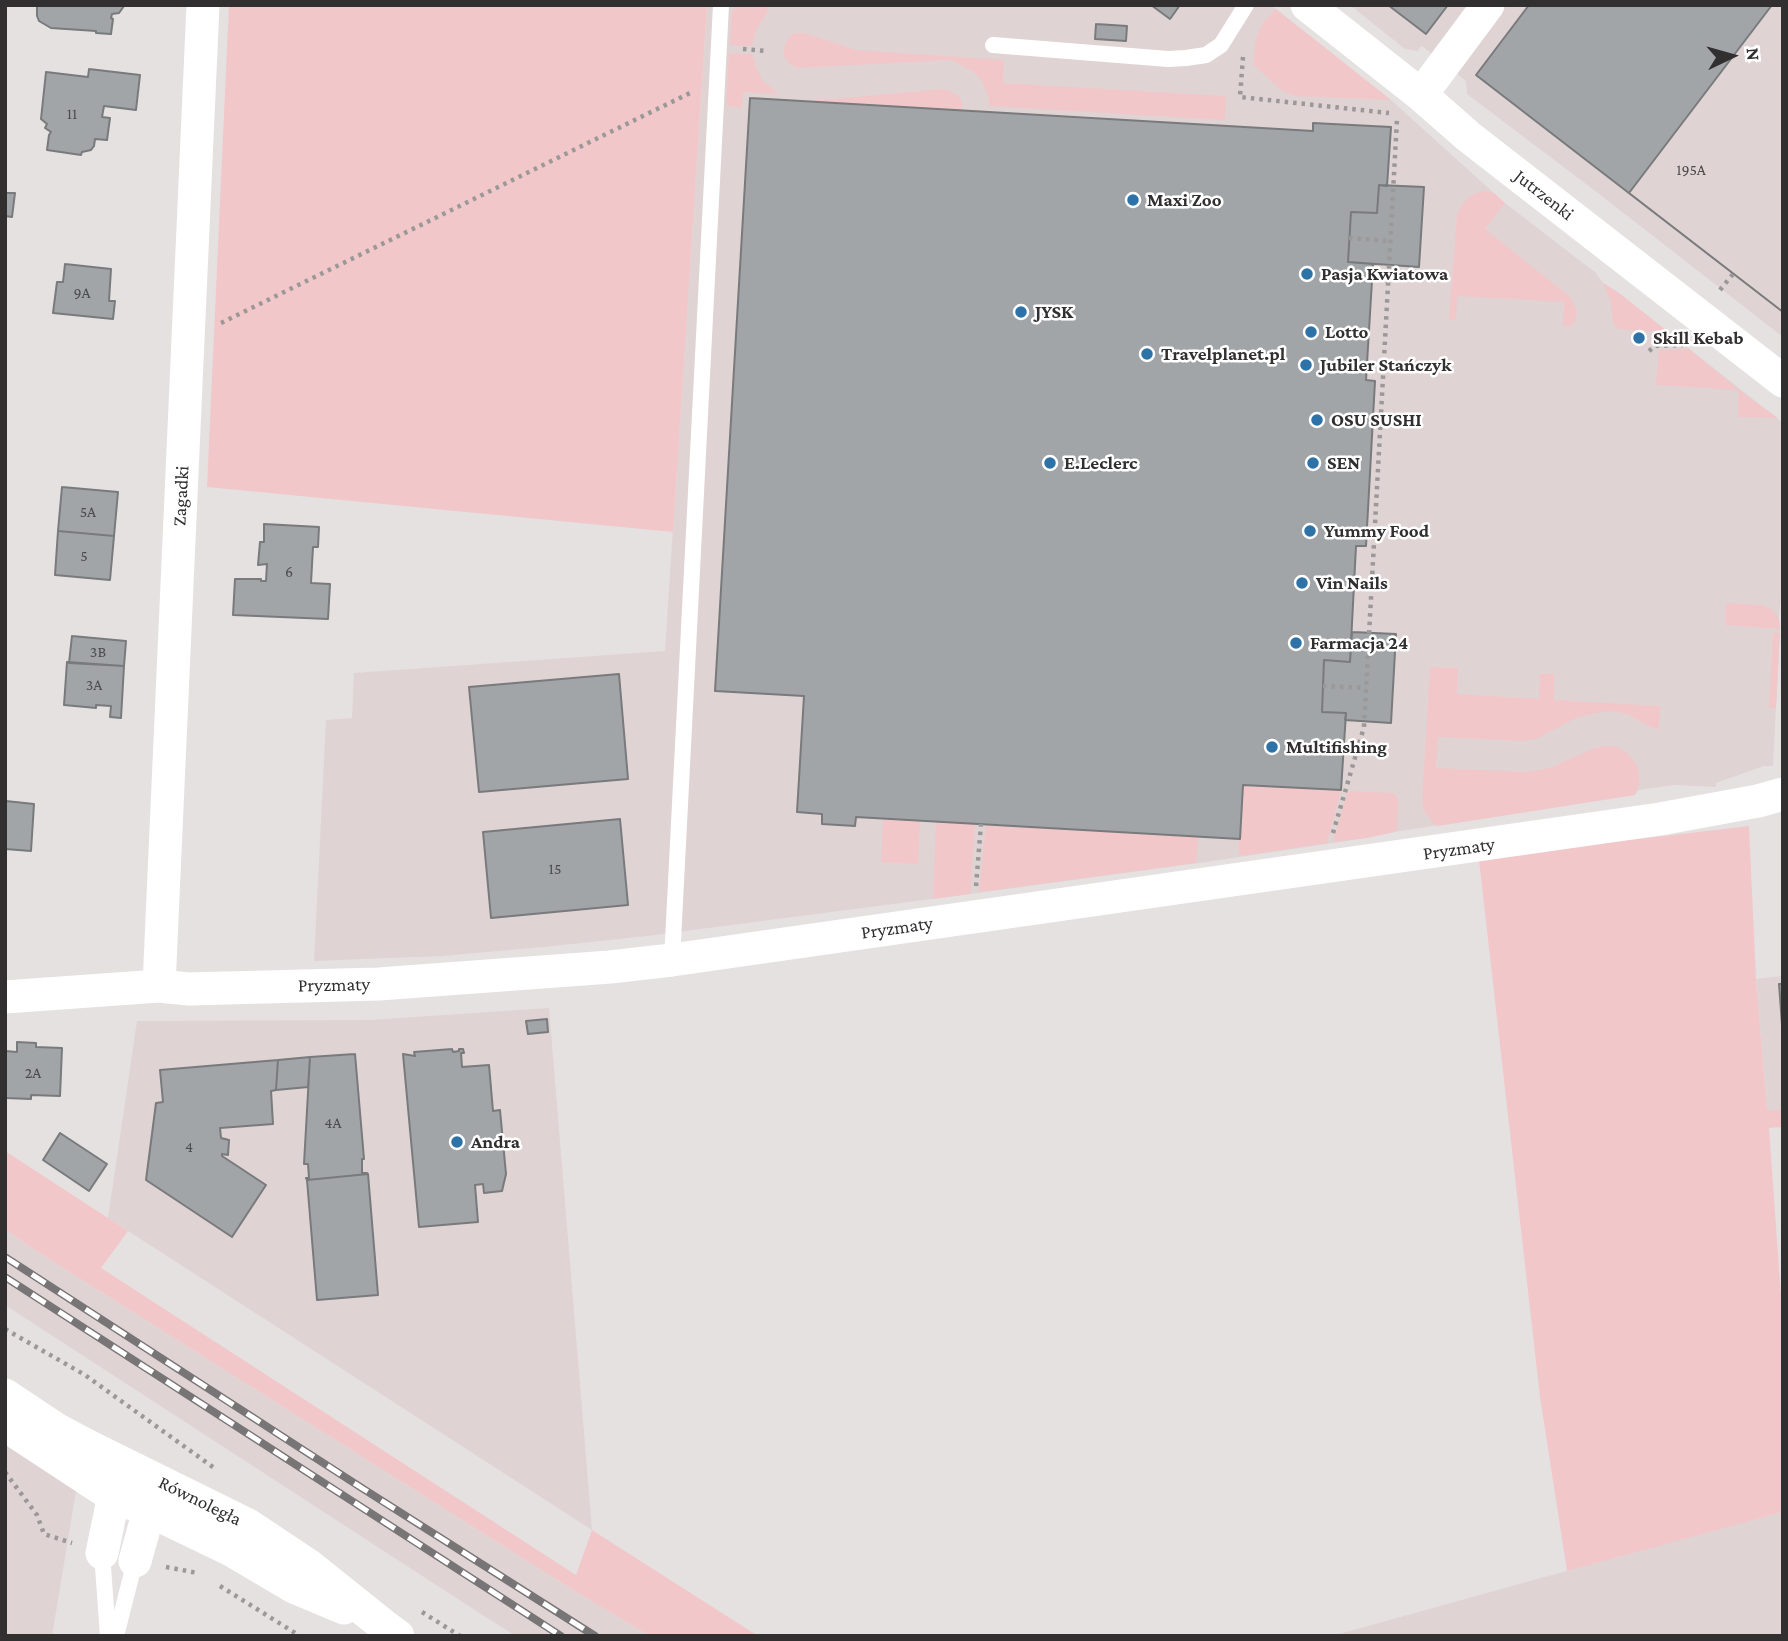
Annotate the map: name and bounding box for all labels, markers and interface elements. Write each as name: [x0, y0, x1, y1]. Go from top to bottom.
north arrow: [1697, 21, 1767, 91]
text: N: [1742, 47, 1764, 61]
house number: 11: [67, 104, 77, 124]
house number: 195A: [1676, 160, 1706, 180]
street label: Jutrzenki: [1510, 165, 1578, 225]
place label: Maxi Zoo: [1147, 189, 1222, 211]
marker: Maxi Zoo: [1125, 192, 1141, 208]
place label: Pasja Kwiatowa: [1321, 263, 1448, 285]
marker: Pasja Kwiatowa: [1299, 266, 1315, 282]
house number: 9A: [73, 283, 91, 303]
place label: JYSK: [1035, 301, 1073, 323]
marker: JYSK: [1013, 304, 1029, 320]
place label: Lotto: [1325, 321, 1368, 343]
marker: Lotto: [1303, 324, 1319, 340]
place label: Skill Kebab: [1653, 327, 1744, 349]
marker: Skill Kebab: [1631, 330, 1647, 346]
place label: Travelplanet.pl: [1161, 343, 1285, 365]
marker: Travelplanet.pl: [1139, 346, 1155, 362]
place label: Jubiler Stańczyk: [1320, 354, 1452, 376]
marker: Jubiler Stańczyk: [1298, 357, 1314, 373]
place label: OSU SUSHI: [1331, 409, 1422, 431]
marker: OSU SUSHI: [1309, 412, 1325, 428]
place label: E.Leclerc: [1064, 452, 1138, 474]
place label: SEN: [1327, 452, 1360, 474]
marker: E.Leclerc: [1042, 455, 1058, 471]
marker: SEN: [1305, 455, 1321, 471]
street label: Zagadki: [168, 465, 194, 527]
house number: 5A: [80, 502, 96, 522]
place label: Yummy Food: [1324, 520, 1429, 542]
marker: Yummy Food: [1302, 523, 1318, 539]
house number: 5: [80, 546, 88, 566]
house number: 6: [285, 562, 293, 582]
place label: Vin Nails: [1316, 572, 1388, 594]
marker: Vin Nails: [1294, 575, 1310, 591]
place label: Farmacja 24: [1310, 632, 1408, 654]
marker: Farmacja 24: [1288, 635, 1304, 651]
house number: 3B: [90, 642, 106, 662]
house number: 3A: [86, 675, 102, 695]
place label: Multifishing: [1286, 736, 1387, 758]
marker: Multifishing: [1264, 739, 1280, 755]
street label: Pryzmaty: [1422, 833, 1496, 865]
house number: 15: [549, 859, 561, 879]
street label: Pryzmaty: [860, 912, 934, 944]
street label: Pryzmaty: [298, 973, 370, 997]
house number: 2A: [25, 1063, 41, 1083]
house number: 4A: [324, 1113, 342, 1133]
place label: Andra: [471, 1131, 520, 1153]
marker: Andra: [449, 1134, 465, 1150]
house number: 4: [185, 1137, 193, 1157]
street label: Równoległa: [155, 1471, 245, 1531]

